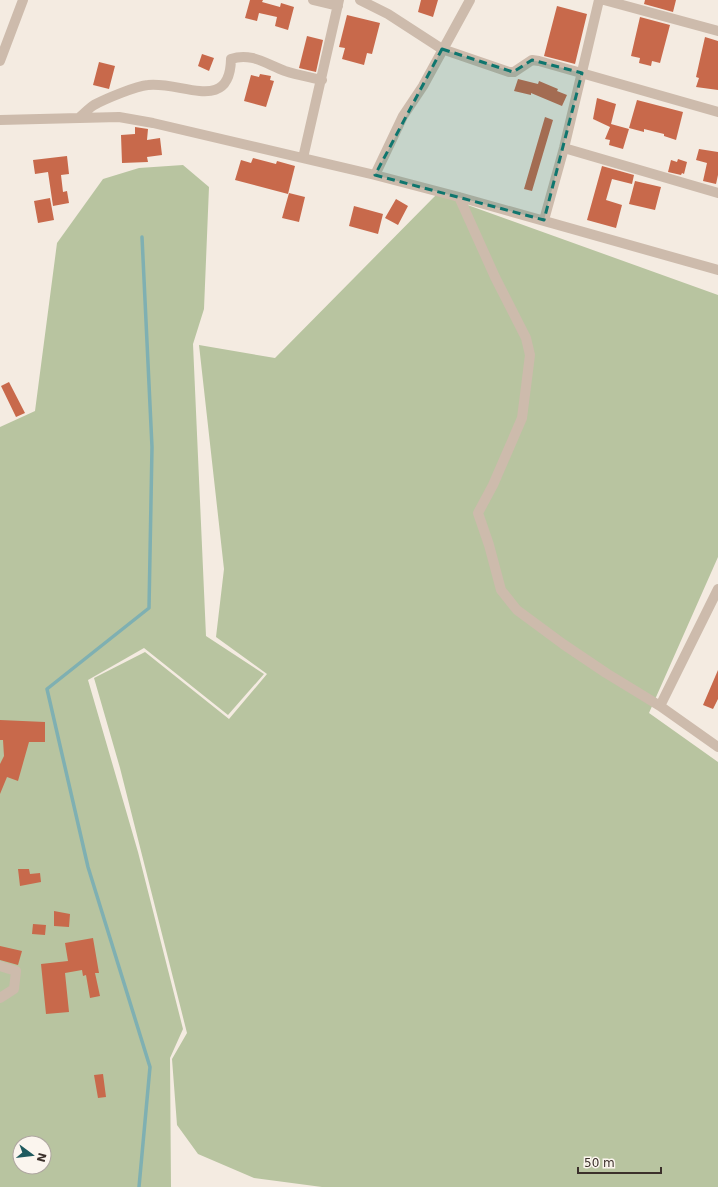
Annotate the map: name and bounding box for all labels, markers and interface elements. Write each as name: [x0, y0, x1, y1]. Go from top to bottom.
north arrow: [12, 1135, 52, 1175]
scale bar: [578, 1149, 661, 1175]
text: N: [34, 1151, 49, 1164]
text: 50 m: [584, 1156, 615, 1170]

